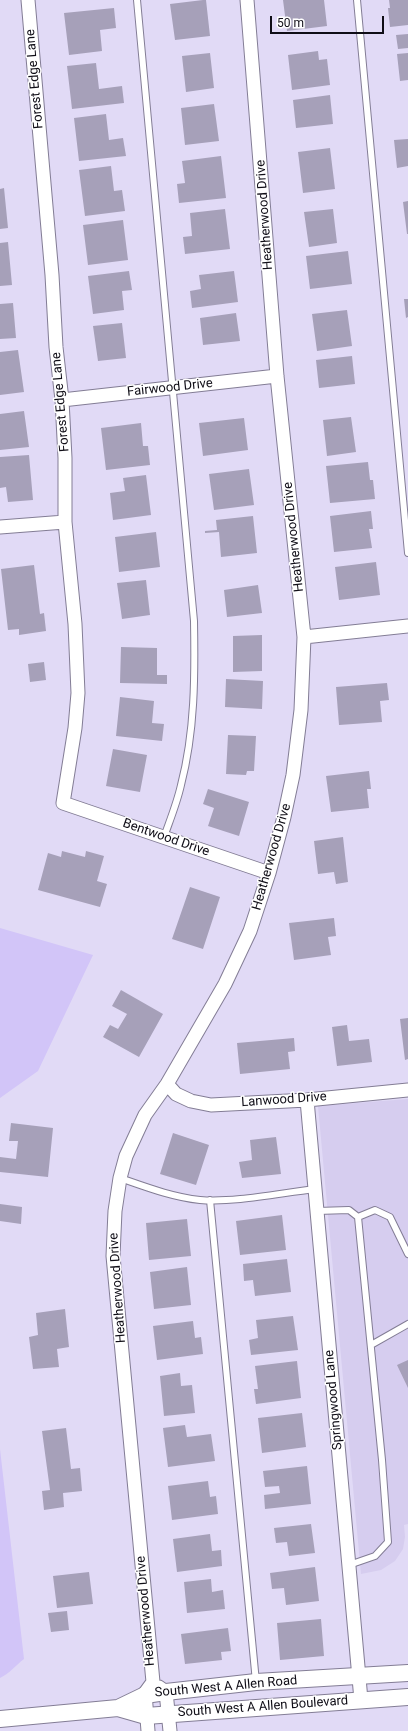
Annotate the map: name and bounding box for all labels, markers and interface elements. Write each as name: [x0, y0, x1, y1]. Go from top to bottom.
scale bar: [272, 8, 386, 34]
text: 50 m: [277, 16, 304, 30]
street label: Forest Edge Lane: [23, 29, 47, 129]
street label: Heatherwood Drive: [253, 159, 277, 271]
street label: Forest Edge Lane: [49, 352, 73, 452]
street label: Fairwood Drive: [126, 376, 214, 400]
street label: Heatherwood Drive: [280, 481, 308, 593]
street label: Heatherwood Drive: [249, 802, 295, 912]
street label: Bentwood Drive: [121, 816, 211, 860]
street label: Lanwood Drive: [241, 1089, 327, 1111]
street label: Heatherwood Drive: [106, 1232, 130, 1344]
street label: Springwood Lane: [322, 1349, 346, 1451]
street label: Heatherwood Drive: [133, 1555, 159, 1667]
street label: South West A Allen Road: [154, 1673, 298, 1701]
street label: South West A Allen Boulevard: [177, 1693, 349, 1721]

